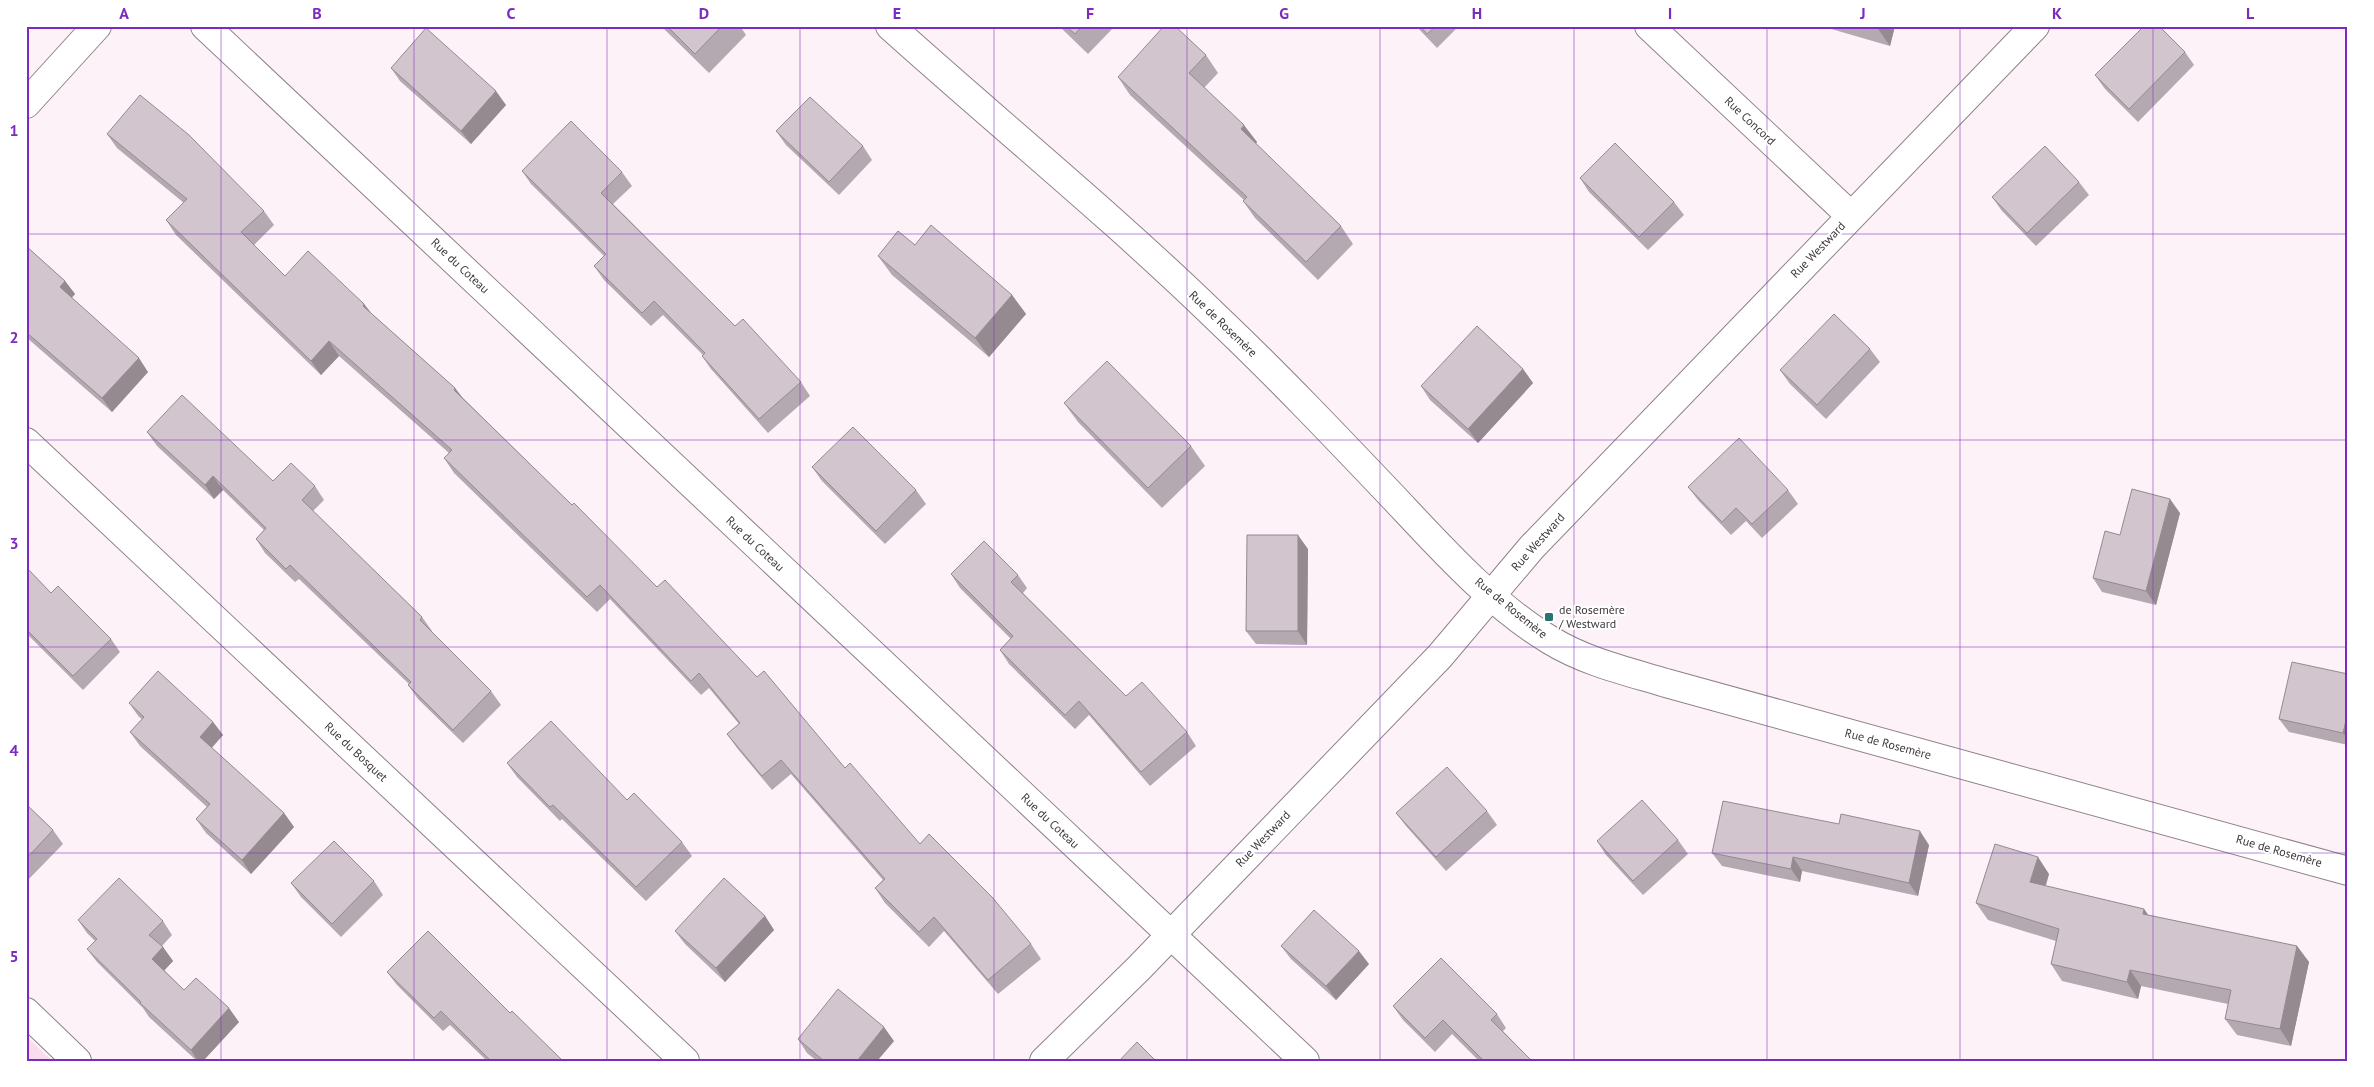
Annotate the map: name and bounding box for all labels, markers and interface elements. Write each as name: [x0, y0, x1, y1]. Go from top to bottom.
text: A: [119, 3, 129, 23]
text: B: [312, 3, 322, 23]
text: C: [507, 3, 516, 23]
text: D: [699, 3, 709, 23]
text: E: [893, 3, 901, 23]
text: F: [1086, 3, 1094, 23]
text: G: [1279, 3, 1289, 23]
text: H: [1472, 3, 1482, 23]
text: I: [1668, 3, 1672, 23]
text: J: [1859, 3, 1866, 23]
text: K: [2052, 3, 2062, 23]
text: L: [2246, 3, 2255, 23]
street label: Rue Concord: [1722, 93, 1779, 148]
text: 1: [9, 120, 19, 140]
street label: Rue Westward: [1787, 218, 1848, 281]
street label: Rue du Coteau: [428, 235, 493, 296]
street label: Rue de Rosemère: [1186, 287, 1260, 360]
text: 2: [9, 327, 19, 347]
street label: Rue Westward: [1508, 510, 1567, 574]
street label: Rue du Coteau: [723, 513, 788, 574]
text: 3: [9, 533, 19, 553]
street label: Rue de Rosemère: [1472, 574, 1551, 641]
place label: de Rosemère / Westward: [1558, 602, 1625, 631]
marker: de Rosemère / Westward: [1543, 611, 1555, 623]
street label: Rue du Bosquet: [322, 719, 391, 785]
street label: Rue de Rosemère: [1843, 725, 1933, 762]
text: 4: [9, 740, 19, 760]
street label: Rue du Coteau: [1018, 790, 1083, 851]
street label: Rue Westward: [1232, 807, 1293, 870]
street label: Rue de Rosemère: [2234, 831, 2324, 870]
text: 5: [9, 946, 19, 966]

